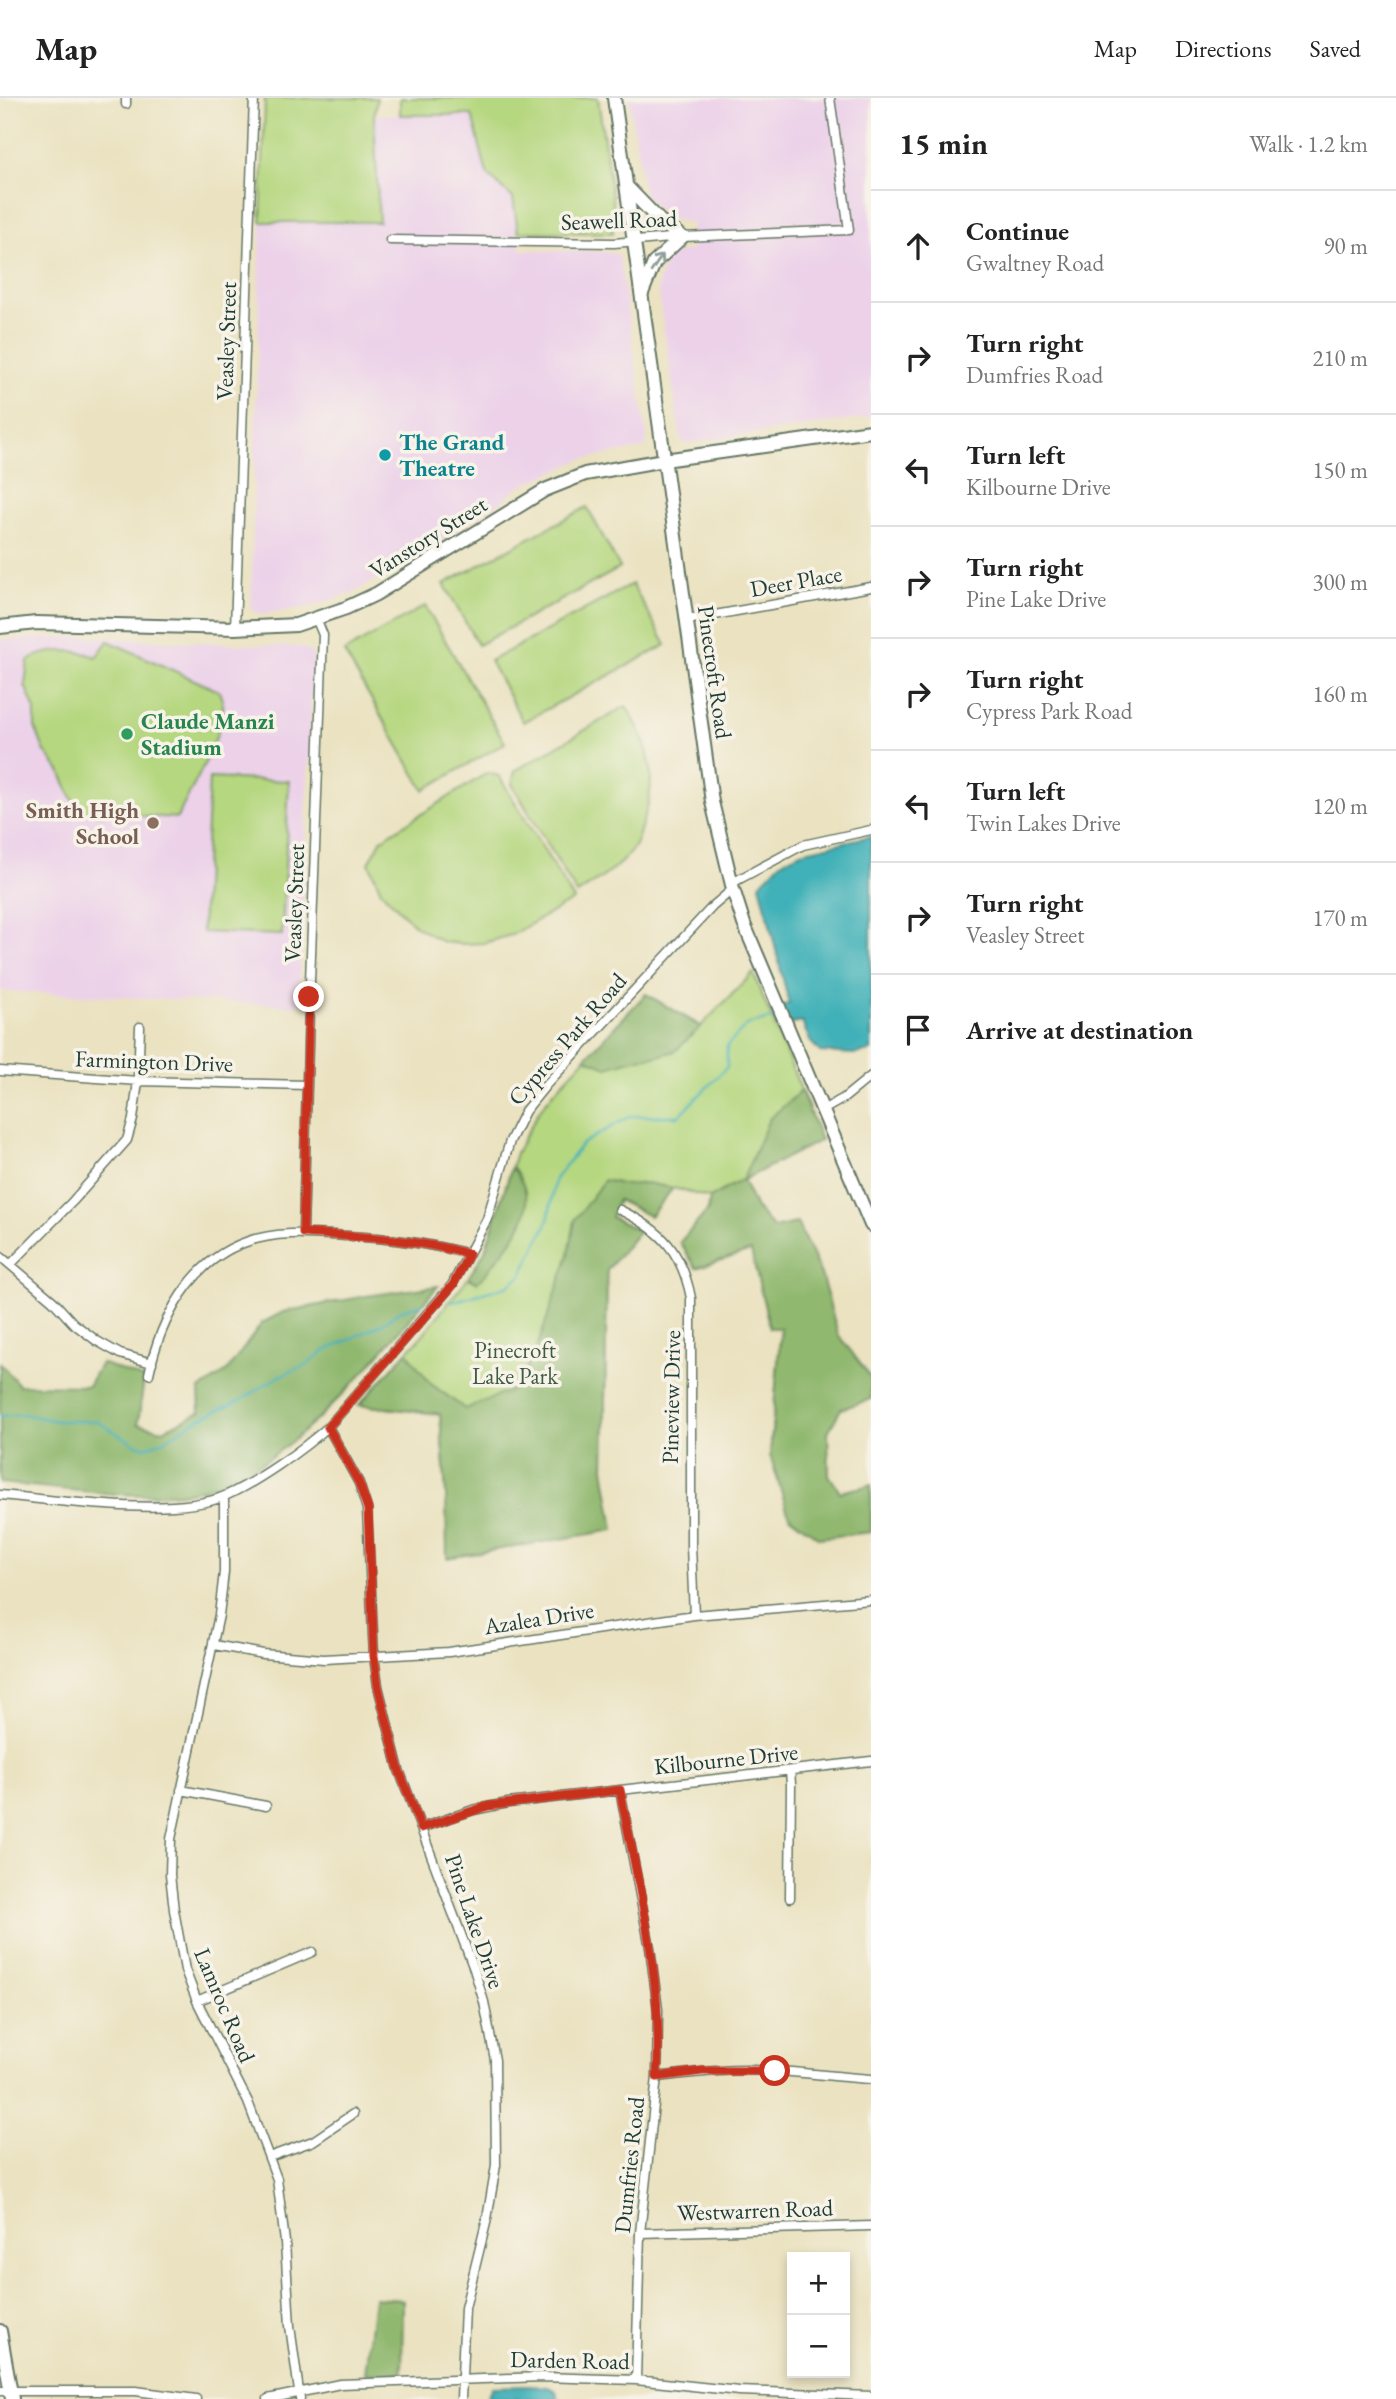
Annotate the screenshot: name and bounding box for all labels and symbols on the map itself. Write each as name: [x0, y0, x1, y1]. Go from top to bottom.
street label: Seawell Road: [560, 203, 678, 237]
one-way arrow: [650, 254, 664, 273]
street label: Veasley Street: [209, 281, 243, 401]
place label: The Grand Theatre: [399, 427, 505, 483]
marker: The Grand Theatre: [377, 447, 393, 463]
street label: Vanstory Street: [363, 489, 493, 585]
street label: Deer Place: [748, 558, 844, 604]
street label: Pinecroft Road: [691, 603, 739, 741]
place label: Claude Manzi Stadium: [141, 706, 275, 762]
marker: Claude Manzi Stadium: [119, 726, 135, 742]
place label: Smith High School: [26, 795, 139, 851]
marker: Smith High School: [145, 815, 161, 831]
street label: Veasley Street: [277, 843, 311, 963]
street label: Cypress Park Road: [501, 966, 633, 1112]
route end: [293, 981, 324, 1012]
street label: Farmington Drive: [74, 1043, 234, 1079]
street label: Pineview Drive: [655, 1330, 687, 1464]
park label: Pinecroft Lake Park: [472, 1335, 559, 1391]
street label: Azalea Drive: [481, 1595, 596, 1642]
street label: Kilbourne Drive: [652, 1737, 800, 1781]
street label: Pine Lake Drive: [438, 1850, 512, 1992]
street label: Lamroc Road: [187, 1943, 263, 2067]
route start: [759, 2055, 790, 2086]
street label: Dumfries Road: [607, 2095, 651, 2235]
street label: Westwarren Road: [676, 2192, 834, 2228]
street label: Darden Road: [510, 2344, 630, 2376]

